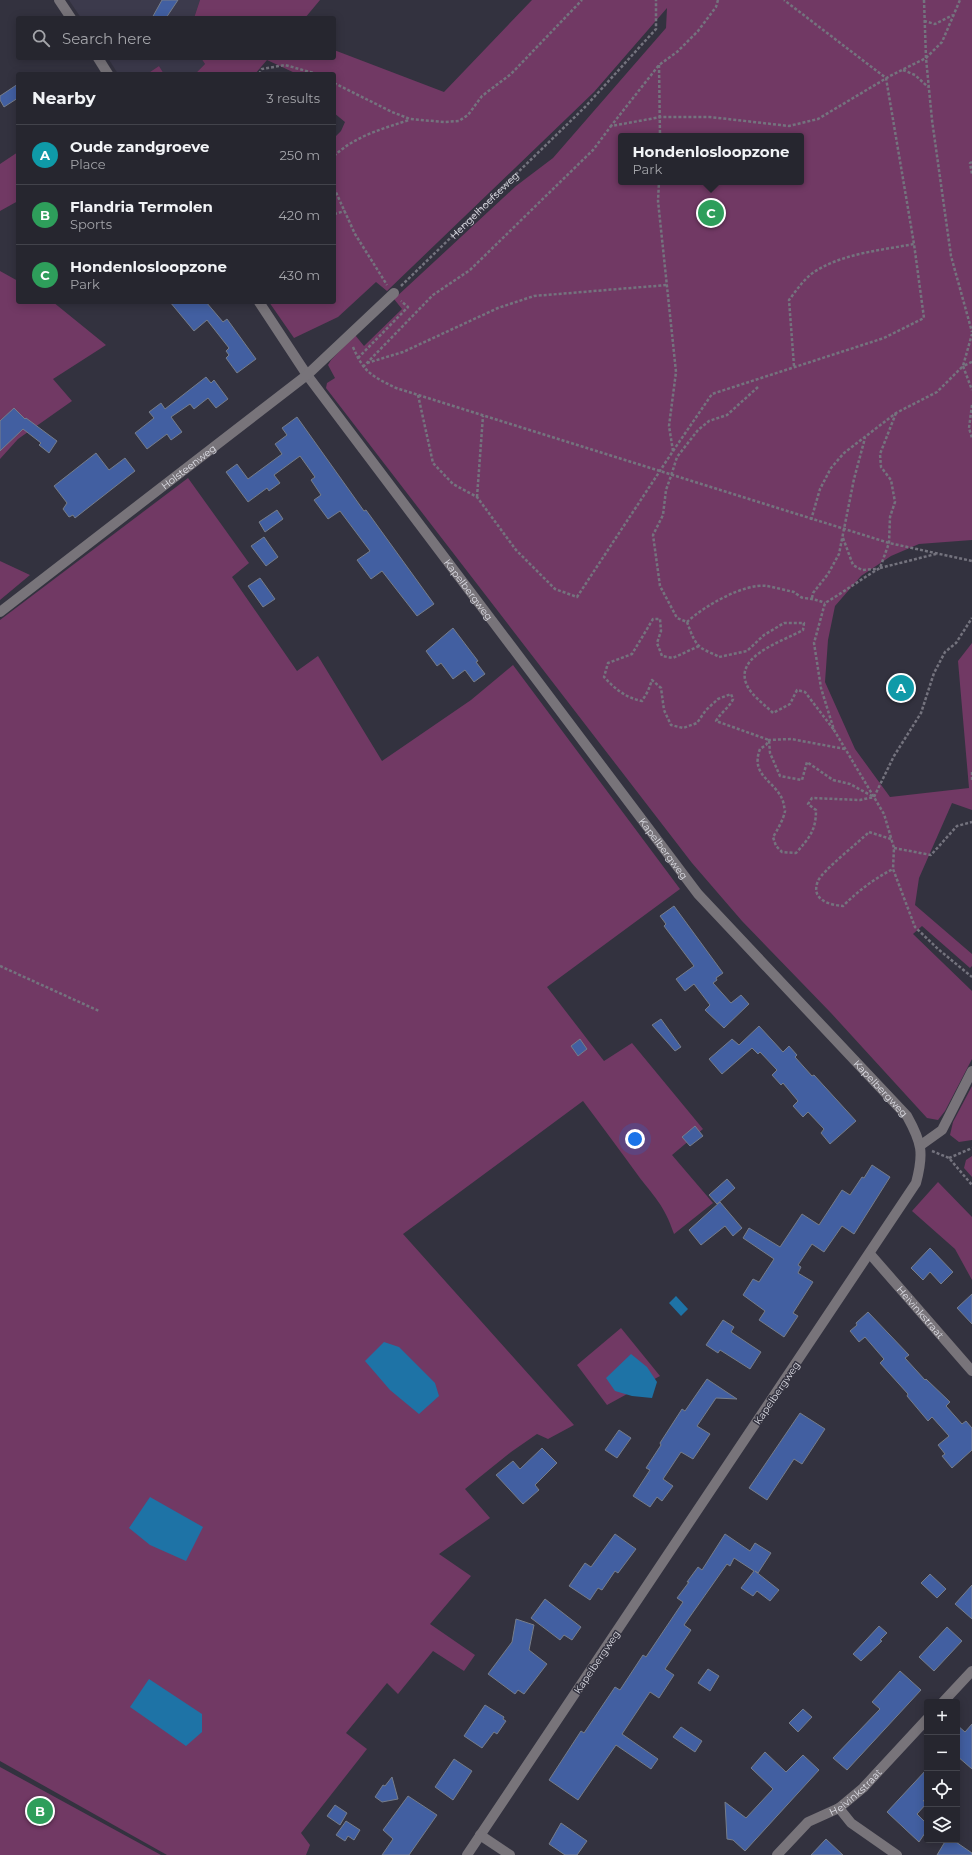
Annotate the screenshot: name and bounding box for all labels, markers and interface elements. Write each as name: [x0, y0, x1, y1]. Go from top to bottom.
search box: [16, 16, 336, 60]
icon: search: [30, 27, 52, 49]
text: Search here: [62, 29, 151, 48]
text: Nearby: [32, 88, 96, 108]
text: 3 results: [266, 90, 320, 106]
popup: [618, 133, 804, 185]
text: Oude zandgroeve: [70, 137, 209, 156]
text: Hondenlosloopzone: [632, 142, 790, 161]
text: A: [40, 147, 50, 163]
text: 250 m: [279, 147, 320, 163]
text: Place: [70, 156, 106, 172]
text: Park: [632, 161, 662, 177]
street label: Hengelhoefseweg: [447, 169, 521, 242]
text: Flandria Termolen: [70, 197, 213, 216]
pin: C: [698, 198, 724, 228]
text: B: [40, 207, 50, 223]
text: 420 m: [278, 207, 320, 223]
text: Sports: [70, 216, 112, 232]
text: Hondenlosloopzone: [70, 257, 227, 276]
text: C: [40, 267, 50, 283]
text: 430 m: [278, 267, 320, 283]
text: Park: [70, 276, 100, 292]
street label: Holsteenweg: [158, 441, 219, 492]
street label: Kapelbergweg: [441, 556, 496, 623]
pin: A: [888, 673, 914, 703]
street label: Kapelbergweg: [636, 815, 691, 882]
street label: Kapelbergweg: [851, 1057, 911, 1120]
your location: [625, 1129, 645, 1149]
street label: Heivinkstraat: [894, 1283, 947, 1341]
street label: Kapelbergweg: [751, 1359, 803, 1427]
street label: Kapelbergweg: [571, 1628, 623, 1696]
map controls: [924, 1699, 960, 1843]
button: +: [924, 1699, 960, 1735]
button: −: [924, 1735, 960, 1771]
street label: Heivinkstraat: [827, 1766, 884, 1818]
button: locate: [924, 1771, 960, 1807]
pin: B: [27, 1796, 53, 1826]
button: layers: [924, 1807, 960, 1843]

